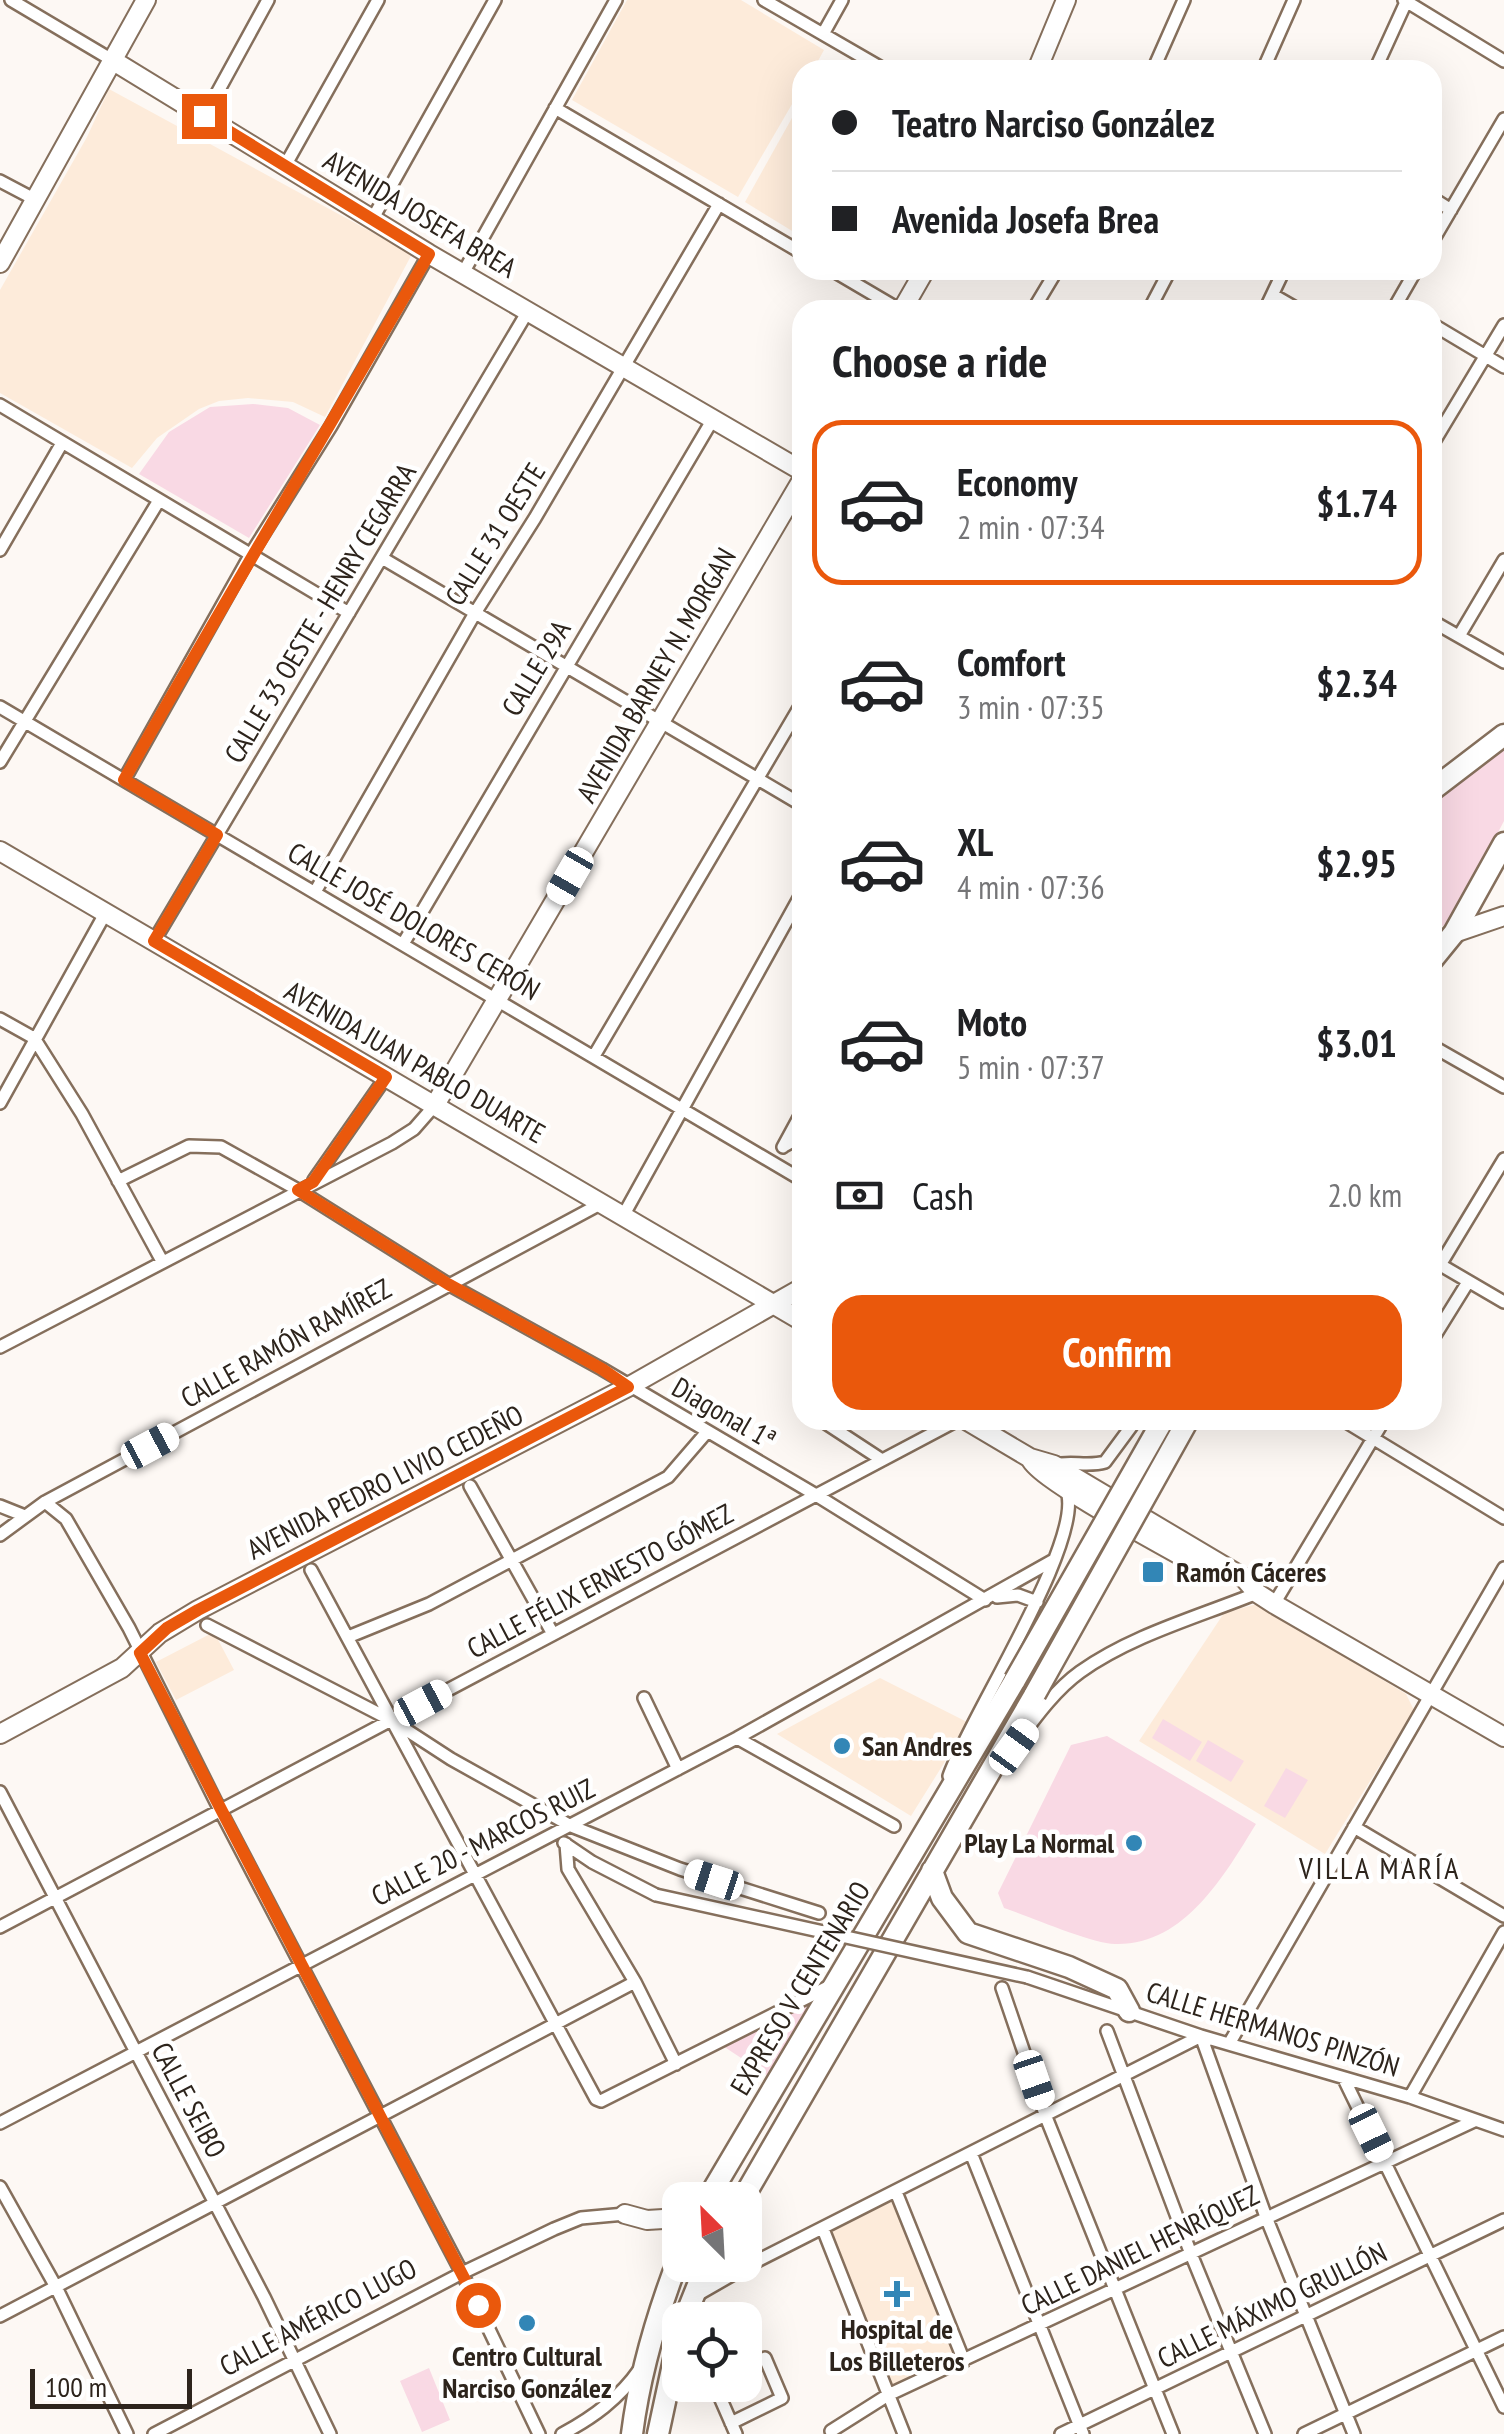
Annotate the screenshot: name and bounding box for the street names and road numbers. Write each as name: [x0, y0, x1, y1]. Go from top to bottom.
street label: AVENIDA JOSEFA BREA: [317, 141, 524, 286]
street label: CALLE 33 OESTE - HENRY CEGARRA: [215, 455, 424, 769]
street label: CALLE 31 OESTE: [436, 455, 553, 612]
street label: AVENIDA BARNEY N. MORGAN: [567, 541, 744, 809]
street label: CALLE 29A: [493, 613, 579, 722]
street label: CALLE JOSÉ DOLORES CERÓN: [281, 833, 547, 1008]
street label: AVENIDA JUAN PABLO DUARTE: [278, 972, 552, 1151]
street label: CALLE RAMÓN RAMÍREZ: [174, 1269, 397, 1416]
street label: Diagonal 1ª: [666, 1368, 783, 1457]
street label: AVENIDA PEDRO LIVIO CEDEÑO: [240, 1396, 529, 1567]
street label: CALLE FÉLIX ERNESTO GÓMEZ: [460, 1495, 739, 1666]
street label: CALLE 20 - MARCOS RUIZ: [365, 1769, 601, 1914]
street label: EXPRESO V CENTENARIO: [721, 1874, 878, 2101]
street label: CALLE HERMANOS PINZÓN: [1142, 1972, 1404, 2085]
street label: CALLE SEIBO: [144, 2036, 235, 2164]
street label: CALLE DANIEL HENRÍQUEZ: [1015, 2176, 1265, 2323]
street label: CALLE MÁXIMO GRULLÓN: [1151, 2233, 1392, 2376]
street label: CALLE AMÉRICO LUGO: [213, 2249, 423, 2384]

